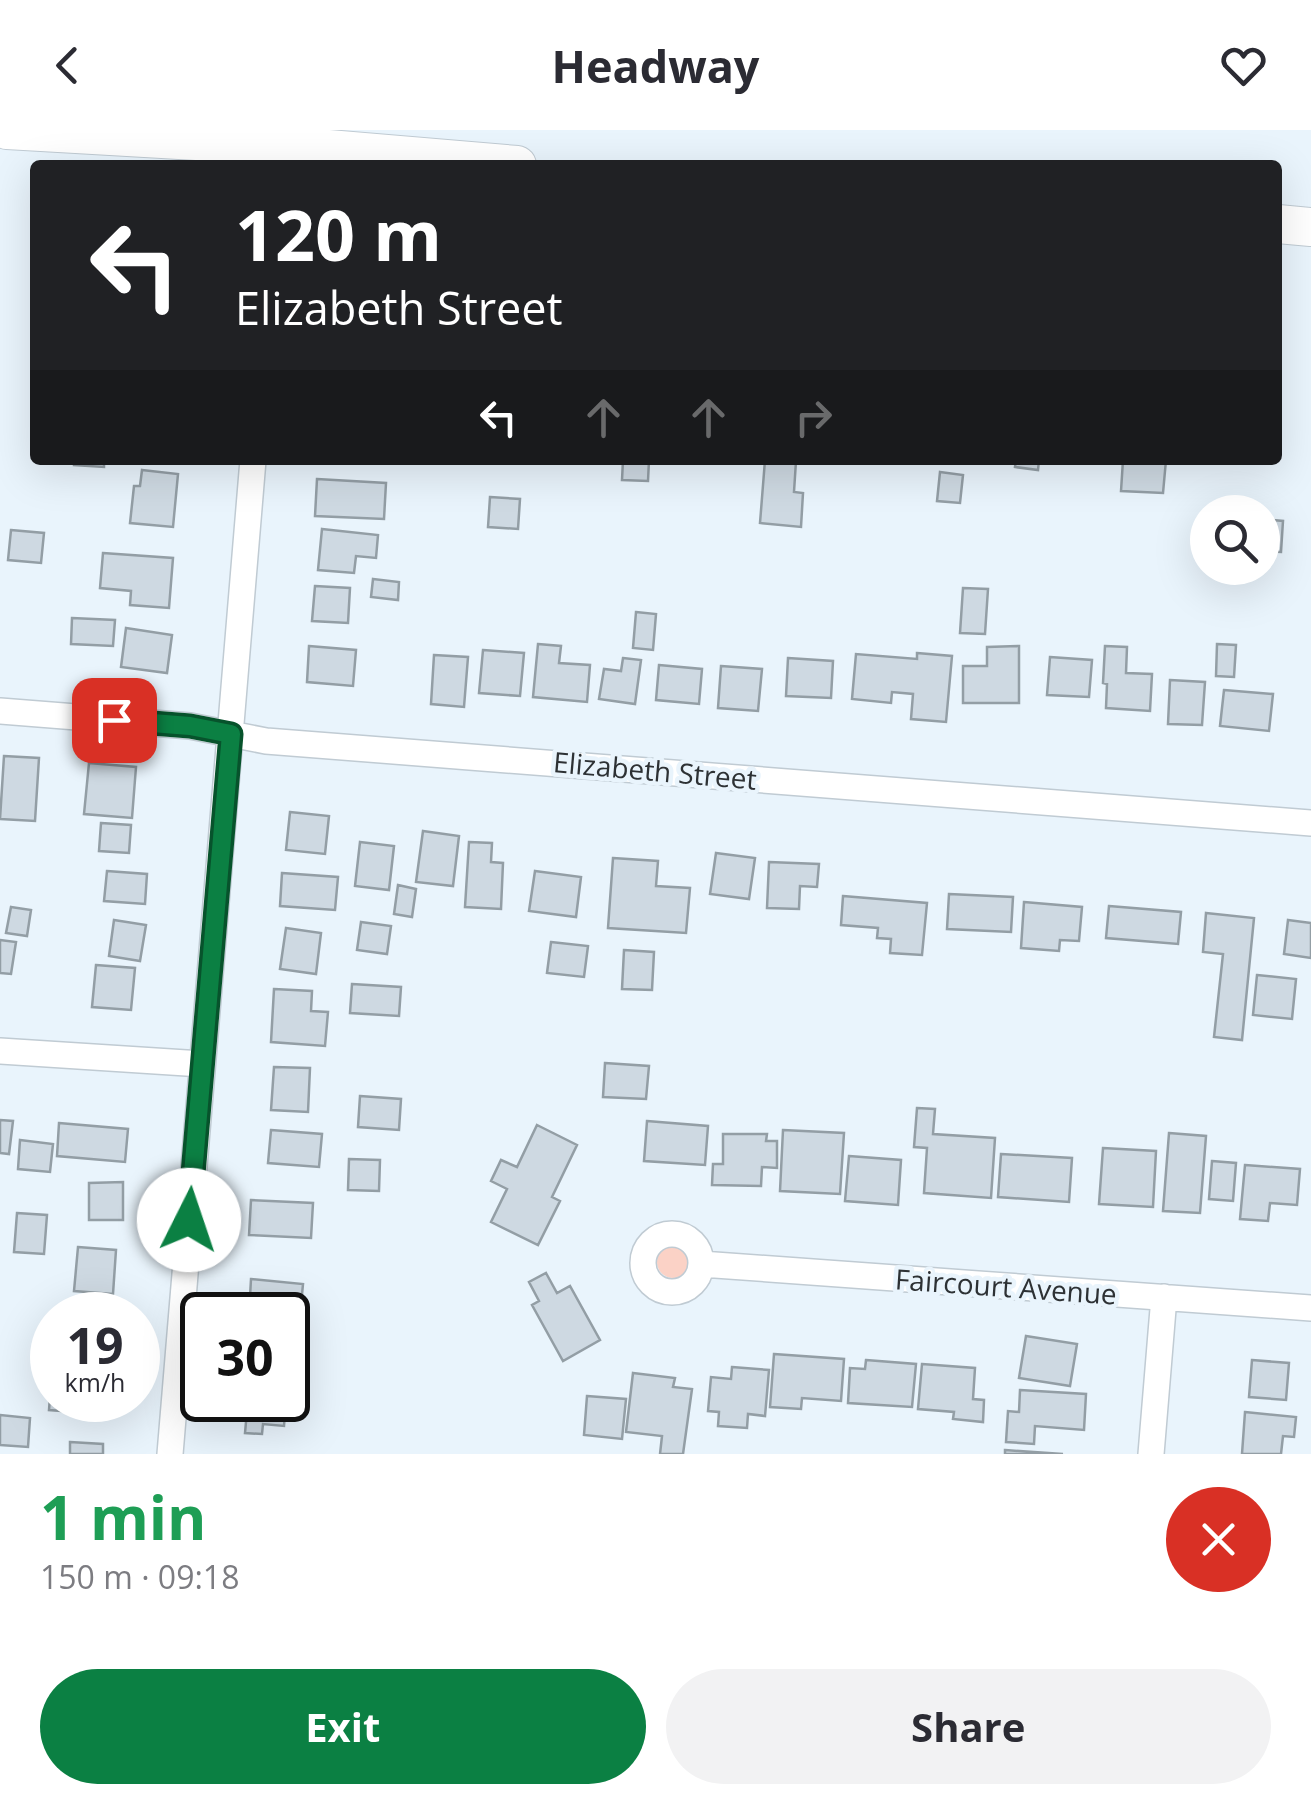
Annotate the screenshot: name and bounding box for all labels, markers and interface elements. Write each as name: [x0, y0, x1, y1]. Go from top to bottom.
text: Headway: [552, 35, 759, 96]
icon: back: [40, 38, 95, 93]
icon: heart: [1216, 38, 1271, 93]
text: 120 m: [235, 186, 442, 282]
icon: left: [70, 200, 200, 330]
text: Elizabeth Street: [235, 277, 563, 338]
icon: left: [471, 390, 526, 445]
icon: ahead: [576, 390, 631, 445]
icon: ahead: [681, 390, 736, 445]
icon: right: [786, 390, 841, 445]
map controls: [1190, 495, 1280, 585]
button: search: [1190, 495, 1280, 585]
pin: [72, 678, 157, 763]
icon: arrive: [87, 693, 142, 748]
street label: Elizabeth Street: [552, 742, 758, 798]
position arrow: [137, 1168, 241, 1272]
street label: Faircourt Avenue: [894, 1259, 1118, 1313]
speed limit sign: 30: [180, 1292, 310, 1422]
text: 19: [66, 1311, 124, 1379]
text: km/h: [65, 1365, 125, 1399]
text: 1 min: [40, 1476, 207, 1558]
button: close: [1166, 1487, 1271, 1592]
text: 150 m · 09:18: [40, 1555, 239, 1598]
button: Exit: [40, 1669, 646, 1784]
button: Share: [666, 1669, 1271, 1784]

